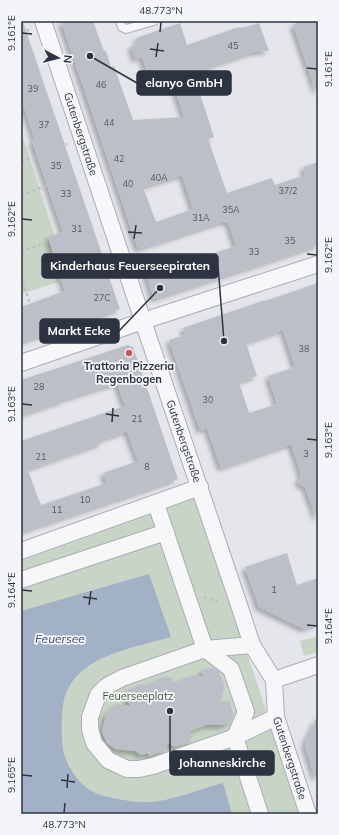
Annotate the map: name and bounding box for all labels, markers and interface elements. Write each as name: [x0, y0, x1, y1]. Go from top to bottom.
text: 48.773°N: [139, 4, 183, 17]
text: 9.161°E: [5, 15, 18, 51]
north arrow: [38, 38, 78, 78]
house number: 45: [228, 40, 239, 51]
text: 9.161°E: [322, 51, 335, 87]
text: N: [60, 54, 75, 64]
callout: elanyo GmbH: [137, 71, 231, 95]
text: elanyo GmbH: [145, 75, 223, 90]
house number: 46: [96, 79, 106, 90]
house number: 39: [28, 83, 38, 94]
street label: Gutenbergstraße: [61, 91, 101, 177]
house number: 44: [104, 117, 115, 128]
house number: 37: [39, 119, 49, 130]
house number: 42: [114, 153, 124, 164]
house number: 35: [51, 160, 62, 171]
house number: 40A: [150, 172, 168, 183]
house number: 40: [123, 178, 133, 189]
house number: 37/2: [279, 185, 297, 196]
house number: 33: [61, 188, 71, 199]
text: 9.162°E: [5, 201, 18, 237]
house number: 35A: [222, 204, 240, 215]
house number: 31A: [192, 212, 210, 223]
house number: 31: [72, 223, 82, 234]
house number: 35: [285, 235, 296, 246]
text: 9.162°E: [322, 237, 335, 273]
house number: 33: [249, 246, 259, 257]
callout: Kinderhaus Feuerseepiraten: [42, 254, 218, 278]
text: Kinderhaus Feuerseepiraten: [50, 258, 210, 273]
house number: 27C: [94, 292, 110, 303]
callout: Markt Ecke: [40, 319, 119, 343]
text: Markt Ecke: [47, 323, 111, 338]
house number: 38: [299, 343, 309, 354]
marker: Trattoria Pizzeria Regenbogen: [124, 348, 134, 358]
place label: Trattoria Pizzeria Regenbogen: [84, 359, 174, 386]
house number: 28: [34, 381, 44, 392]
text: 9.163°E: [5, 386, 18, 422]
house number: 30: [203, 394, 213, 405]
street label: Gutenbergstraße: [163, 398, 205, 484]
house number: 21: [132, 413, 142, 424]
text: 9.163°E: [322, 422, 335, 458]
house number: 3: [303, 448, 309, 459]
house number: 21: [36, 451, 46, 462]
house number: 8: [144, 461, 150, 472]
house number: 10: [80, 494, 90, 505]
house number: 11: [52, 504, 62, 515]
text: 9.164°E: [5, 572, 18, 608]
house number: 1: [271, 584, 277, 595]
text: 9.164°E: [322, 608, 335, 644]
water label: Feuersee: [35, 631, 85, 646]
park label: Feuerseeplatz: [102, 689, 174, 703]
street label: Gutenbergstraße: [270, 715, 310, 801]
callout: Johanneskirche: [170, 751, 274, 775]
text: Johanneskirche: [178, 755, 266, 770]
text: 9.165°E: [5, 757, 18, 793]
text: 48.773°N: [42, 818, 86, 831]

